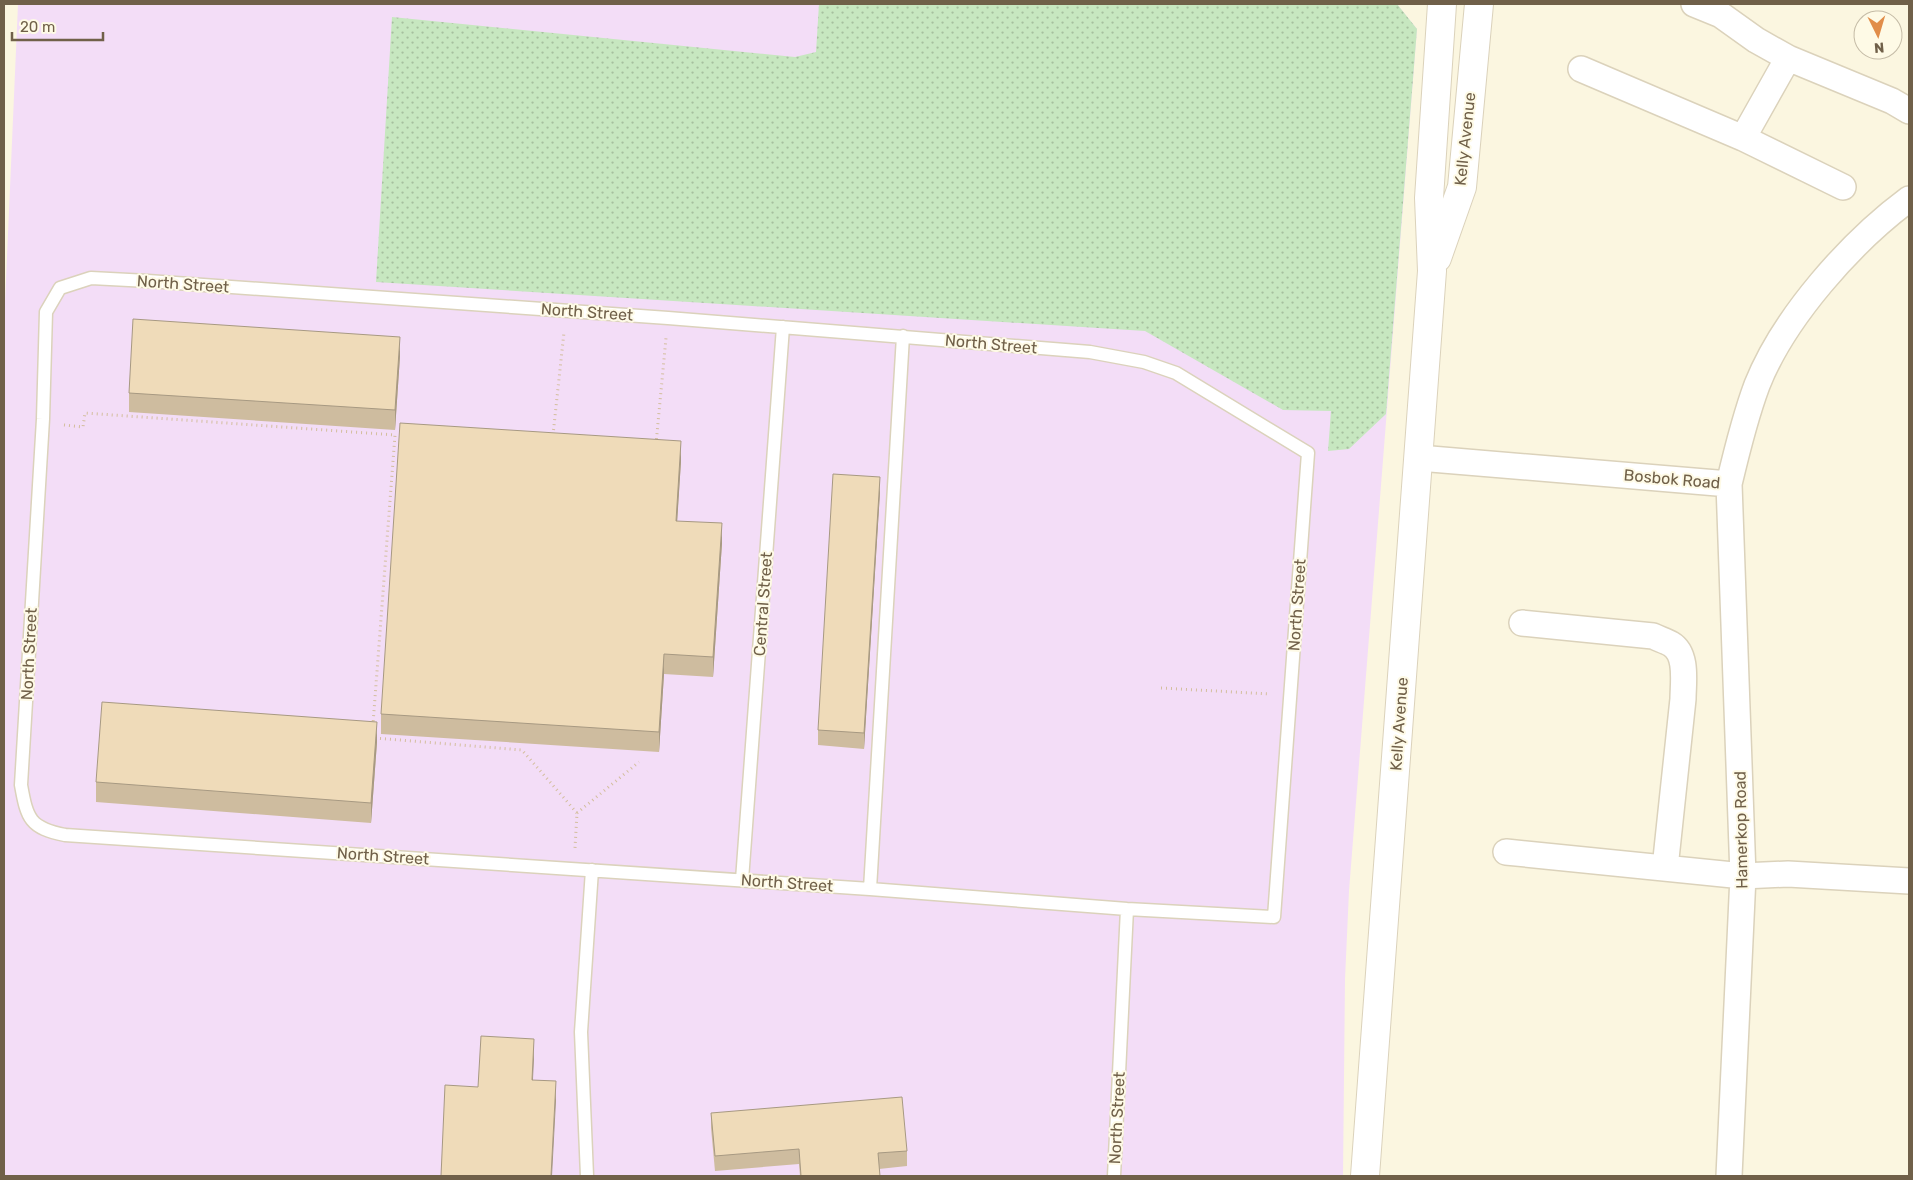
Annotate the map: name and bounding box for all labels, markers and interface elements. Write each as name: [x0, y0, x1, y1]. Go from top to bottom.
scale bar: [12, 10, 104, 42]
north arrow: [1853, 10, 1903, 60]
text: 20 m: [20, 18, 55, 36]
text: N: [1873, 39, 1885, 56]
street label: Kelly Avenue: [1451, 91, 1479, 187]
street label: North Street: [136, 271, 230, 297]
street label: North Street: [540, 299, 634, 325]
street label: North Street: [944, 331, 1038, 357]
street label: Bosbok Road: [1623, 465, 1721, 493]
street label: Central Street: [750, 551, 776, 657]
street label: North Street: [1284, 558, 1310, 652]
street label: North Street: [17, 607, 41, 701]
street label: Kelly Avenue: [1386, 677, 1412, 771]
street label: Hamerkop Road: [1730, 771, 1752, 889]
street label: North Street: [336, 843, 430, 869]
street label: North Street: [740, 870, 834, 896]
street label: North Street: [1105, 1071, 1129, 1165]

